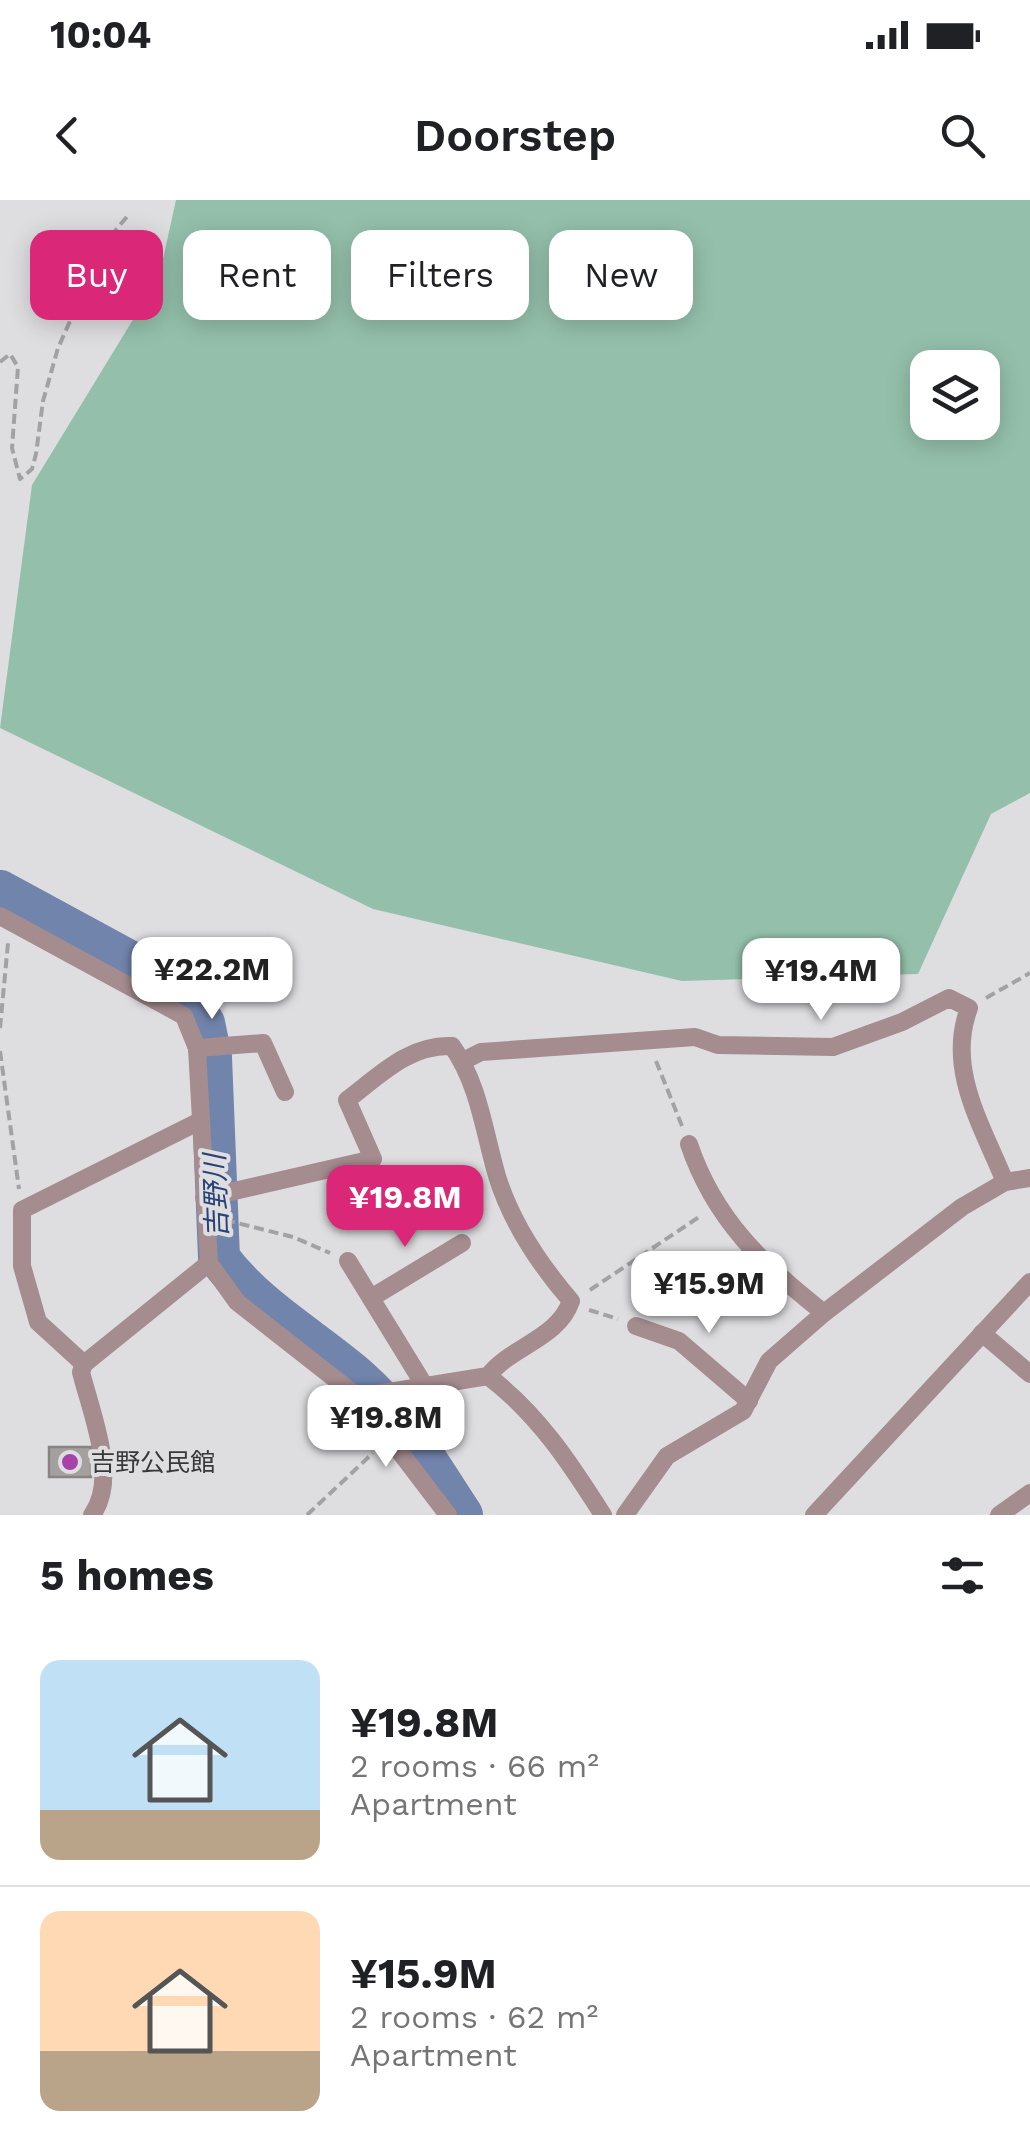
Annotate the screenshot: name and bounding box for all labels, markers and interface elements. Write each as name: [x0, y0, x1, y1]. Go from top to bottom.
text: 10:04: [50, 13, 151, 57]
icon: back: [40, 108, 95, 163]
icon: search: [935, 108, 990, 163]
text: Doorstep: [414, 109, 616, 162]
chip: Buy: [30, 230, 163, 320]
chip: Rent: [183, 230, 331, 320]
chip: Filters: [351, 230, 529, 320]
chip: New: [549, 230, 693, 320]
map controls: [910, 350, 1000, 440]
button: layers: [910, 350, 1000, 440]
pin: ¥22.2M: [131, 937, 293, 1022]
pin: ¥19.4M: [740, 938, 902, 1023]
text: ¥22.2M: [154, 950, 270, 988]
text: ¥19.4M: [764, 951, 878, 989]
water label: 吉野川: [198, 1150, 234, 1239]
pin: ¥19.8M: [324, 1165, 486, 1250]
text: ¥19.8M: [348, 1178, 462, 1216]
pin: ¥15.9M: [628, 1251, 790, 1336]
text: ¥15.9M: [653, 1264, 765, 1302]
pin: ¥19.8M: [305, 1385, 467, 1470]
text: ¥19.8M: [329, 1398, 443, 1436]
place label: 吉野公民館: [90, 1448, 215, 1477]
marker: 吉野公民館: [59, 1451, 81, 1473]
icon: filters: [935, 1548, 990, 1603]
text: 5 homes: [40, 1551, 214, 1600]
text: ¥19.8M: [350, 1698, 498, 1747]
icon: home: [120, 1700, 240, 1820]
text: 2 rooms · 66 m²: [350, 1747, 599, 1785]
text: Apartment: [350, 1785, 517, 1823]
text: ¥15.9M: [350, 1949, 497, 1998]
icon: home: [120, 1951, 240, 2071]
text: 2 rooms · 62 m²: [350, 1998, 598, 2036]
text: Apartment: [350, 2036, 517, 2074]

